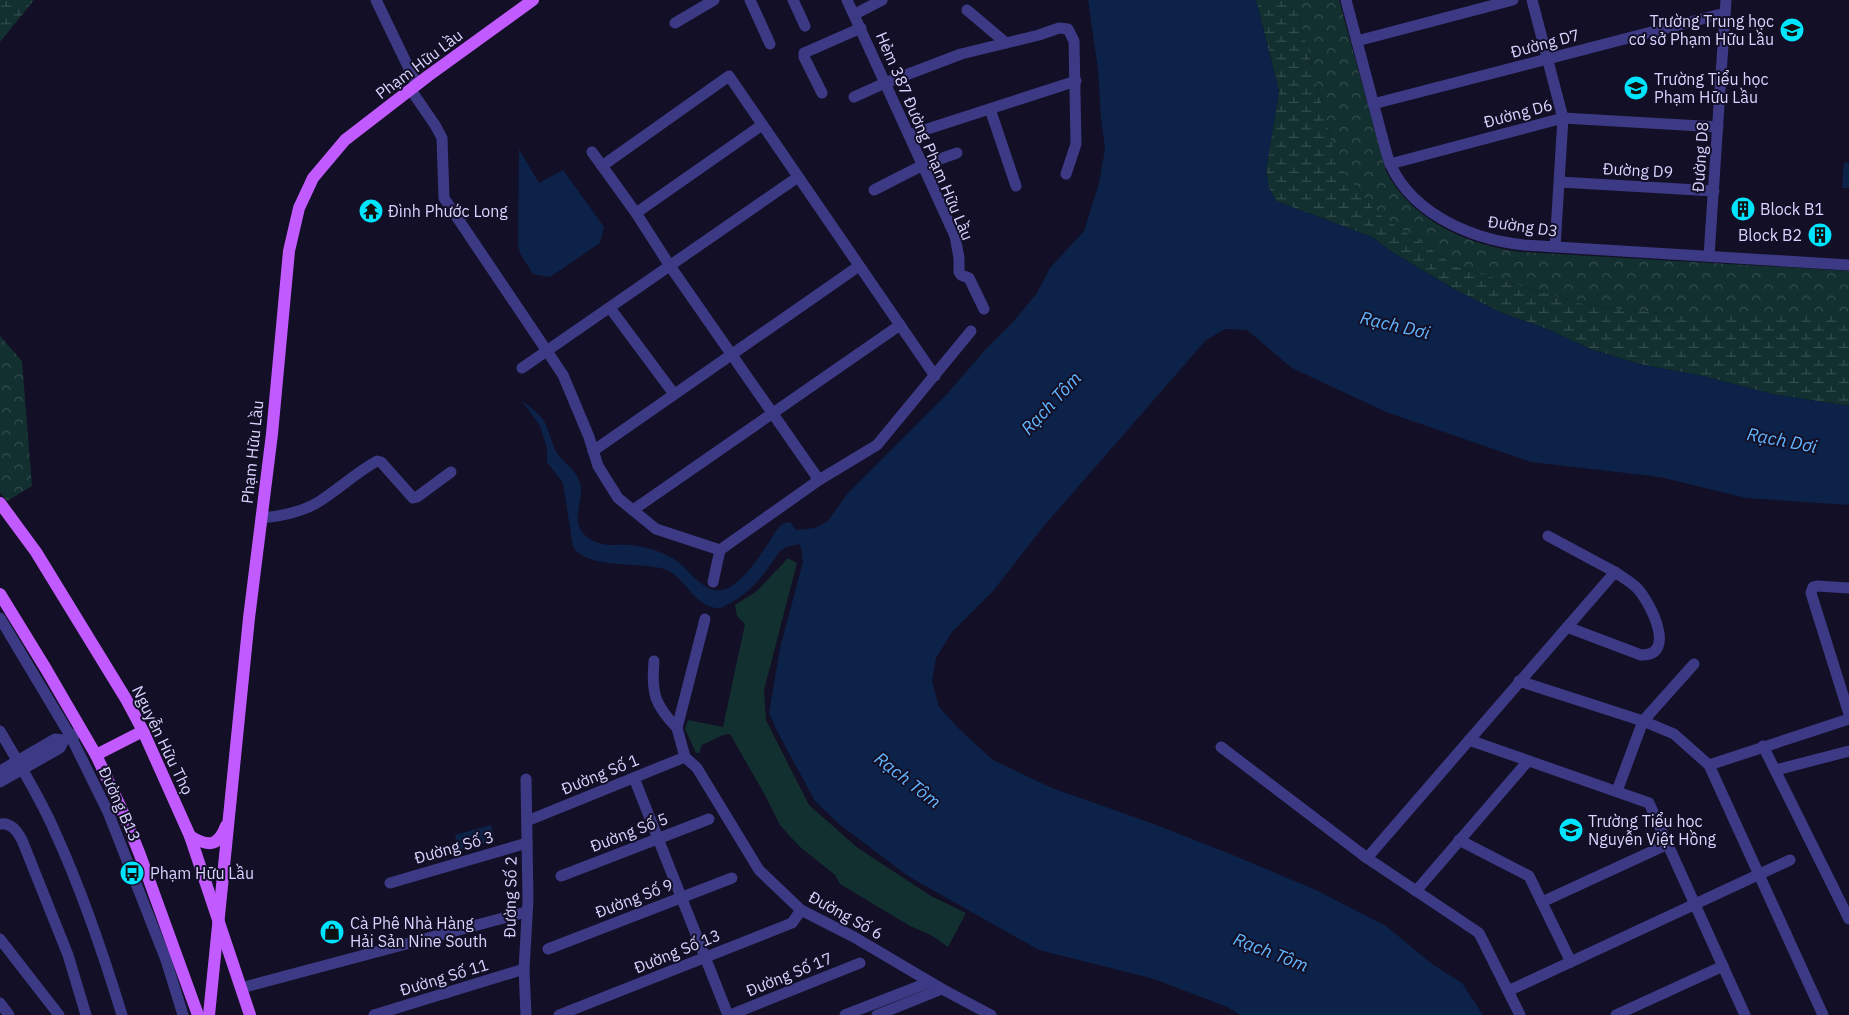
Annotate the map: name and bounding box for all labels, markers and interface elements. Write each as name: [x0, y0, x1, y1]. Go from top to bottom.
place label: Trường Trung học cơ sở Phạm Hữu Lầu: [1629, 11, 1774, 49]
school or university icon: Trường Trung học cơ sở Phạm Hữu Lầu: [1779, 17, 1805, 43]
street label: Đường D7: [1508, 24, 1582, 62]
street label: Phạm Hữu Lầu: [371, 25, 467, 103]
street label: Hẻm 387 Đường Phạm Hữu Lầu: [872, 29, 978, 243]
place label: Trường Tiểu học Phạm Hữu Lầu: [1654, 69, 1769, 107]
school or university icon: Trường Tiểu học Phạm Hữu Lầu: [1623, 75, 1649, 101]
street label: Đường D6: [1481, 94, 1555, 132]
street label: Đường D8: [1688, 121, 1712, 193]
street label: Đường D9: [1602, 158, 1674, 182]
building icon: Block B1: [1730, 196, 1756, 222]
temple icon: Đình Phước Long: [358, 198, 384, 224]
place label: Block B1: [1760, 199, 1824, 219]
place label: Đình Phước Long: [388, 201, 508, 221]
street label: Đường D3: [1487, 211, 1559, 241]
building icon: Block B2: [1807, 222, 1833, 248]
place label: Block B2: [1738, 225, 1802, 245]
water label: Rạch Dơi: [1358, 306, 1432, 344]
water label: Rạch Tôm: [1016, 366, 1086, 440]
street label: Phạm Hữu Lầu: [237, 399, 267, 505]
water label: Rạch Dơi: [1745, 422, 1819, 458]
street label: Nguyễn Hữu Thọ: [128, 682, 198, 798]
water label: Rạch Tôm: [870, 747, 946, 813]
street label: Đường Số 1: [558, 749, 642, 799]
street label: Đường B13: [95, 763, 145, 845]
street label: Đường Số 5: [587, 808, 671, 856]
place label: Trường Tiểu học Nguyễn Việt Hồng: [1588, 811, 1717, 849]
school or university icon: Trường Tiểu học Nguyễn Việt Hồng: [1558, 817, 1584, 843]
street label: Đường Số 3: [412, 826, 496, 868]
street label: Đường Số 2: [499, 856, 521, 938]
bus stop icon: Phạm Hữu Lầu: [119, 860, 145, 886]
place label: Phạm Hữu Lầu: [150, 863, 254, 883]
street label: Đường Số 9: [592, 874, 676, 922]
street label: Đường Số 6: [805, 886, 887, 944]
place label: Cà Phê Nhà Hàng Hải Sản Nine South: [350, 913, 487, 951]
shop icon: Cà Phê Nhà Hàng Hải Sản Nine South: [319, 919, 345, 945]
street label: Đường Số 13: [631, 925, 723, 977]
water label: Rạch Tôm: [1230, 927, 1312, 977]
street label: Đường Số 17: [743, 948, 835, 1000]
street label: Đường Số 11: [397, 954, 491, 1000]

